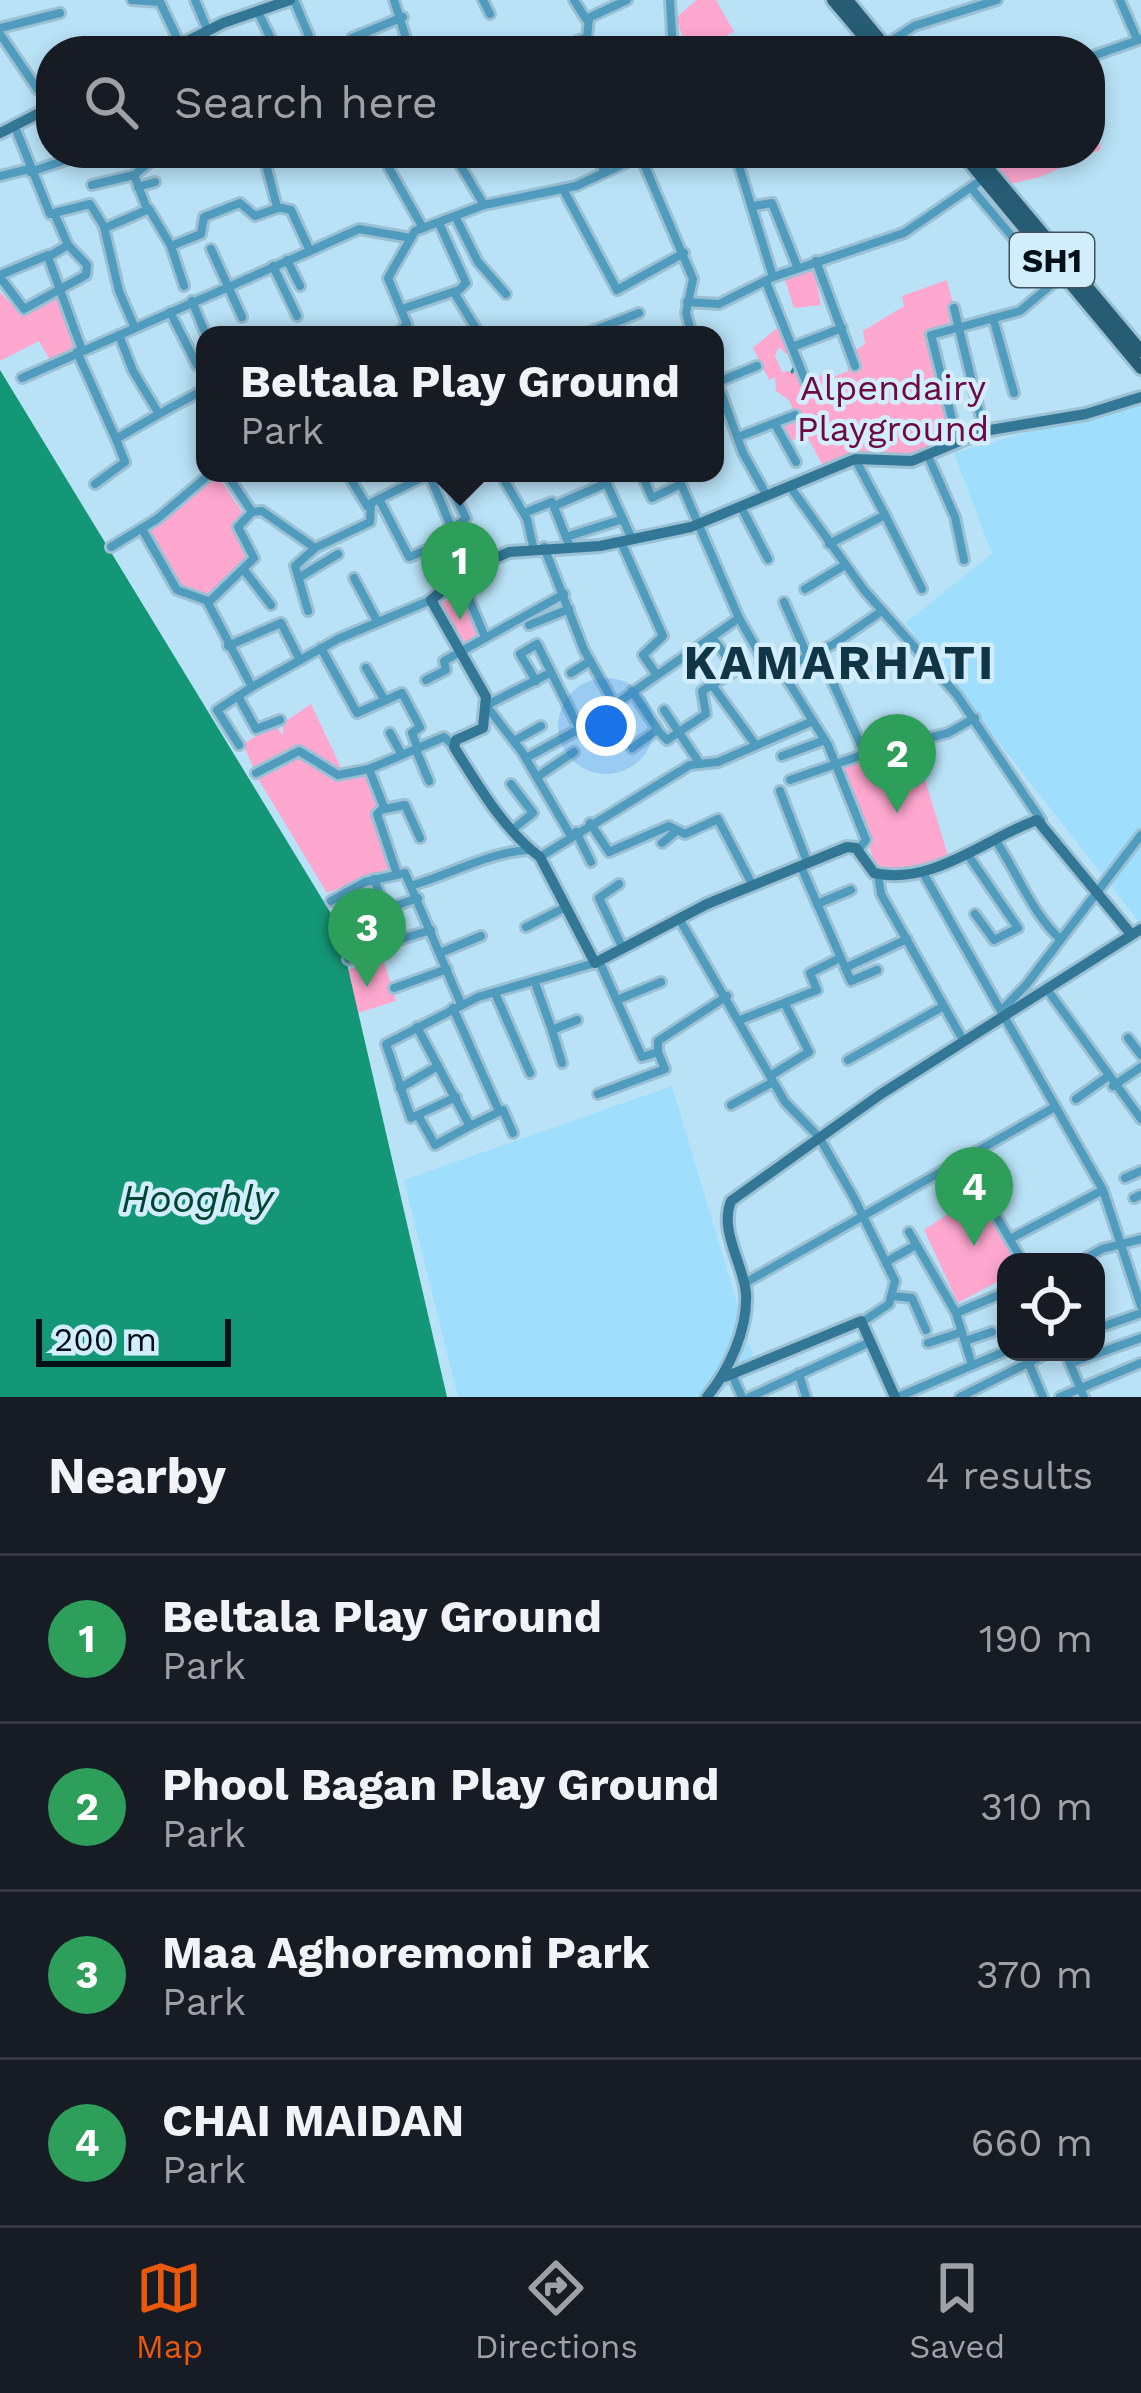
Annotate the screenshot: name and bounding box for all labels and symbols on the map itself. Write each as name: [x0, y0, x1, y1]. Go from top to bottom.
road number: SH1: [1010, 233, 1094, 287]
park label: Alpendairy Playground: [797, 367, 989, 450]
pin: 1: [421, 521, 499, 620]
district label: KAMARHATI: [684, 634, 996, 691]
your location: [576, 696, 636, 756]
pin: 2: [858, 714, 936, 813]
pin: 3: [328, 888, 406, 987]
pin: 4: [935, 1147, 1013, 1246]
water label: Hooghly: [121, 1176, 275, 1221]
scale bar: [36, 1313, 231, 1366]

